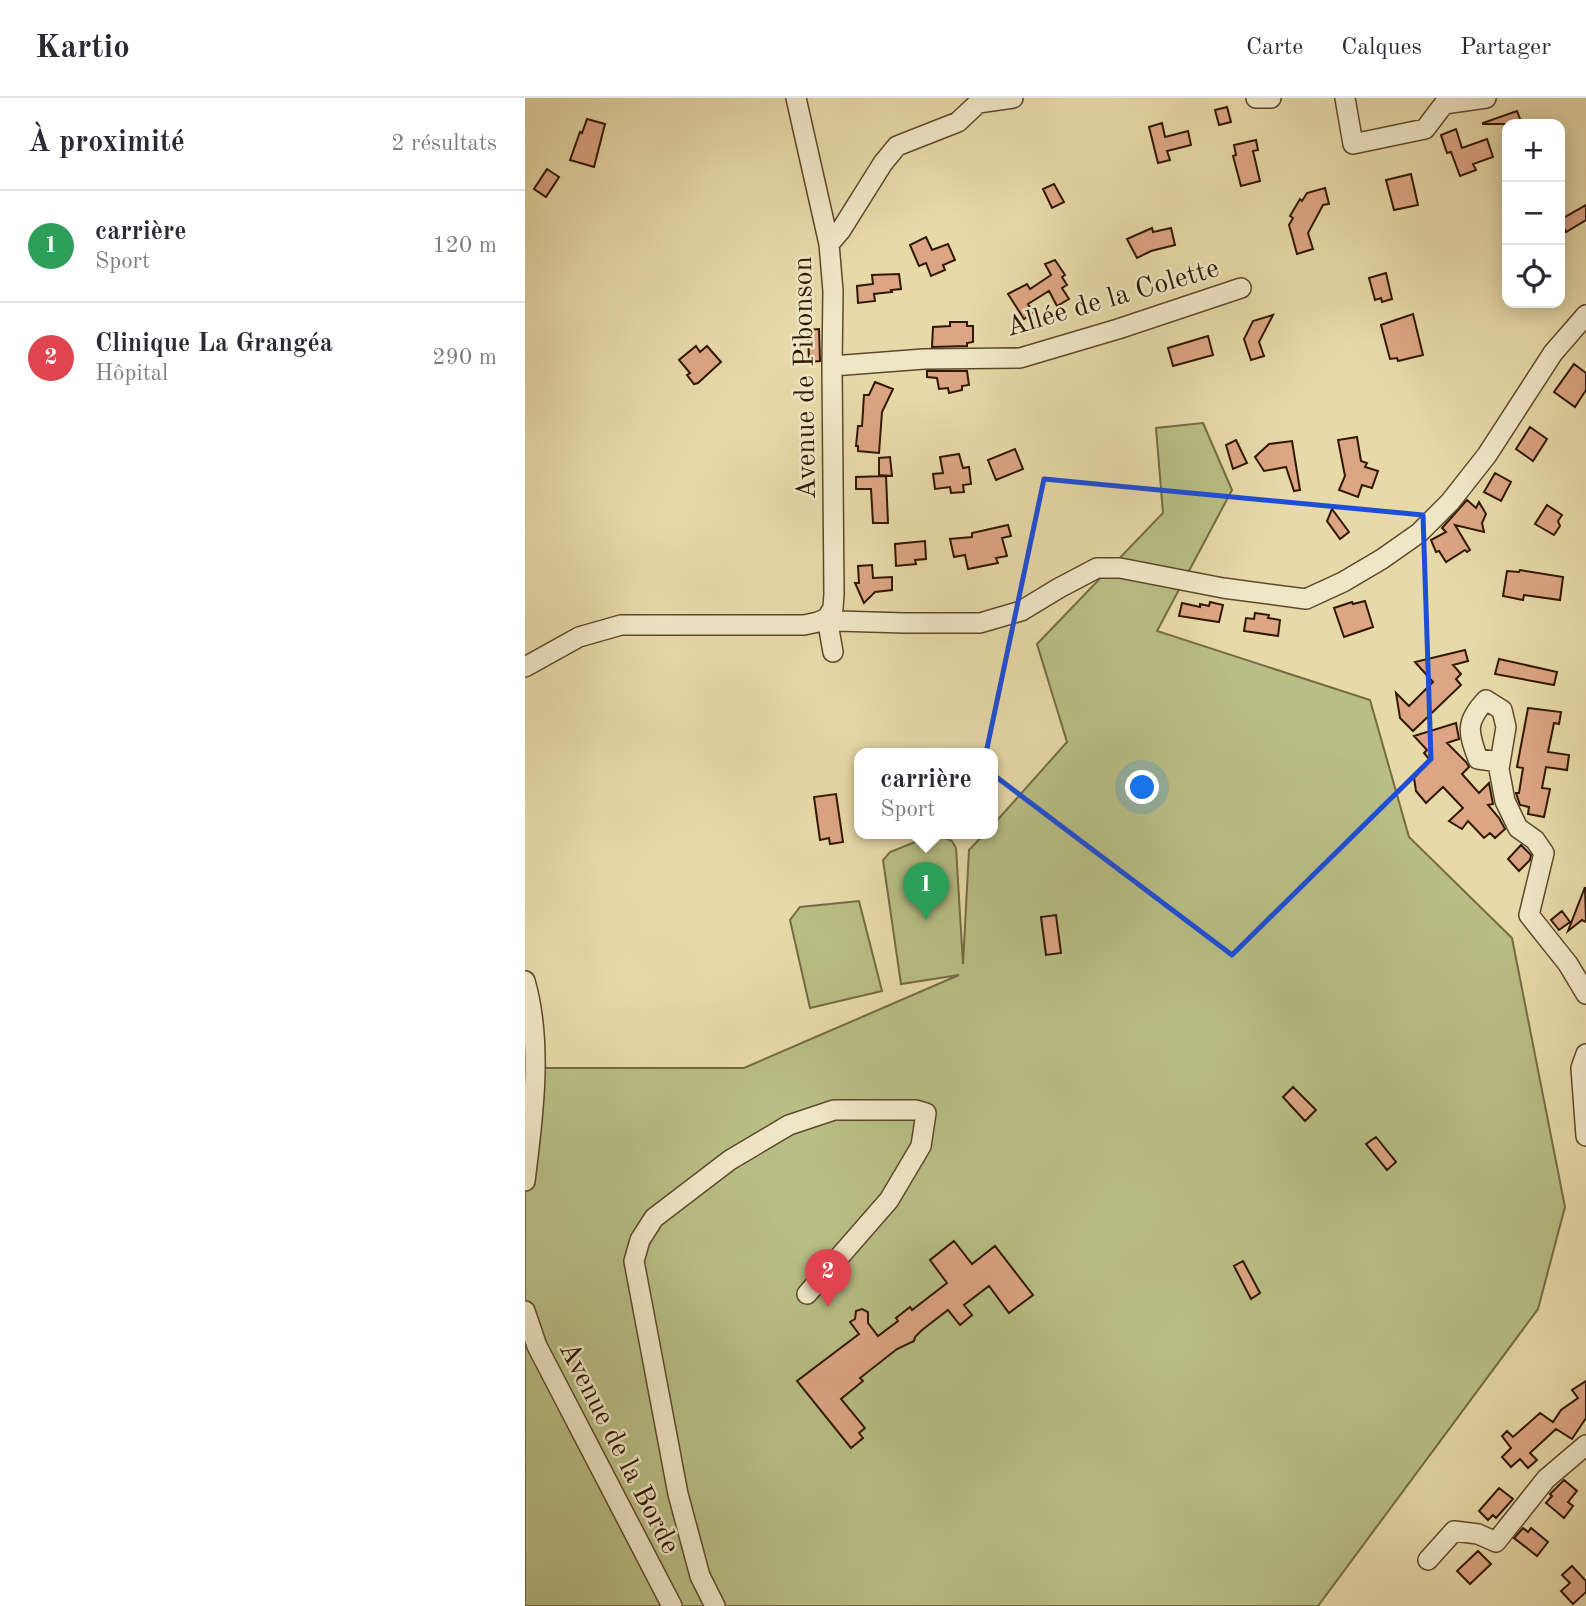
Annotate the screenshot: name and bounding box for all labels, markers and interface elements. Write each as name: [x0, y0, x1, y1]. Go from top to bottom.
text: Kartio: [35, 32, 130, 65]
text: Carte: [1246, 36, 1303, 60]
text: Calques: [1341, 36, 1422, 60]
text: Partager: [1460, 36, 1551, 60]
map controls: [1502, 119, 1565, 308]
button: +: [1502, 119, 1565, 182]
text: À proximité: [28, 128, 185, 158]
text: 2 résultats: [391, 132, 497, 155]
button: −: [1502, 182, 1565, 245]
text: carrière: [95, 219, 186, 245]
text: 1: [44, 234, 58, 257]
text: 120 m: [432, 234, 497, 257]
button: locate: [1502, 245, 1565, 308]
text: Sport: [95, 250, 150, 273]
street label: Allée de la Colette: [1003, 255, 1223, 343]
street label: Avenue de Pibonson: [790, 256, 822, 500]
text: Clinique La Grangéa: [95, 331, 333, 357]
text: 2: [44, 346, 58, 369]
text: 290 m: [432, 346, 497, 369]
text: Hôpital: [95, 362, 168, 385]
popup: [854, 748, 998, 839]
text: carrière: [880, 767, 972, 793]
your location: [1125, 770, 1159, 804]
text: Sport: [880, 798, 935, 821]
pin: 1: [903, 862, 949, 920]
pin: 2: [805, 1249, 851, 1307]
street label: Avenue de la Borde: [553, 1338, 684, 1559]

